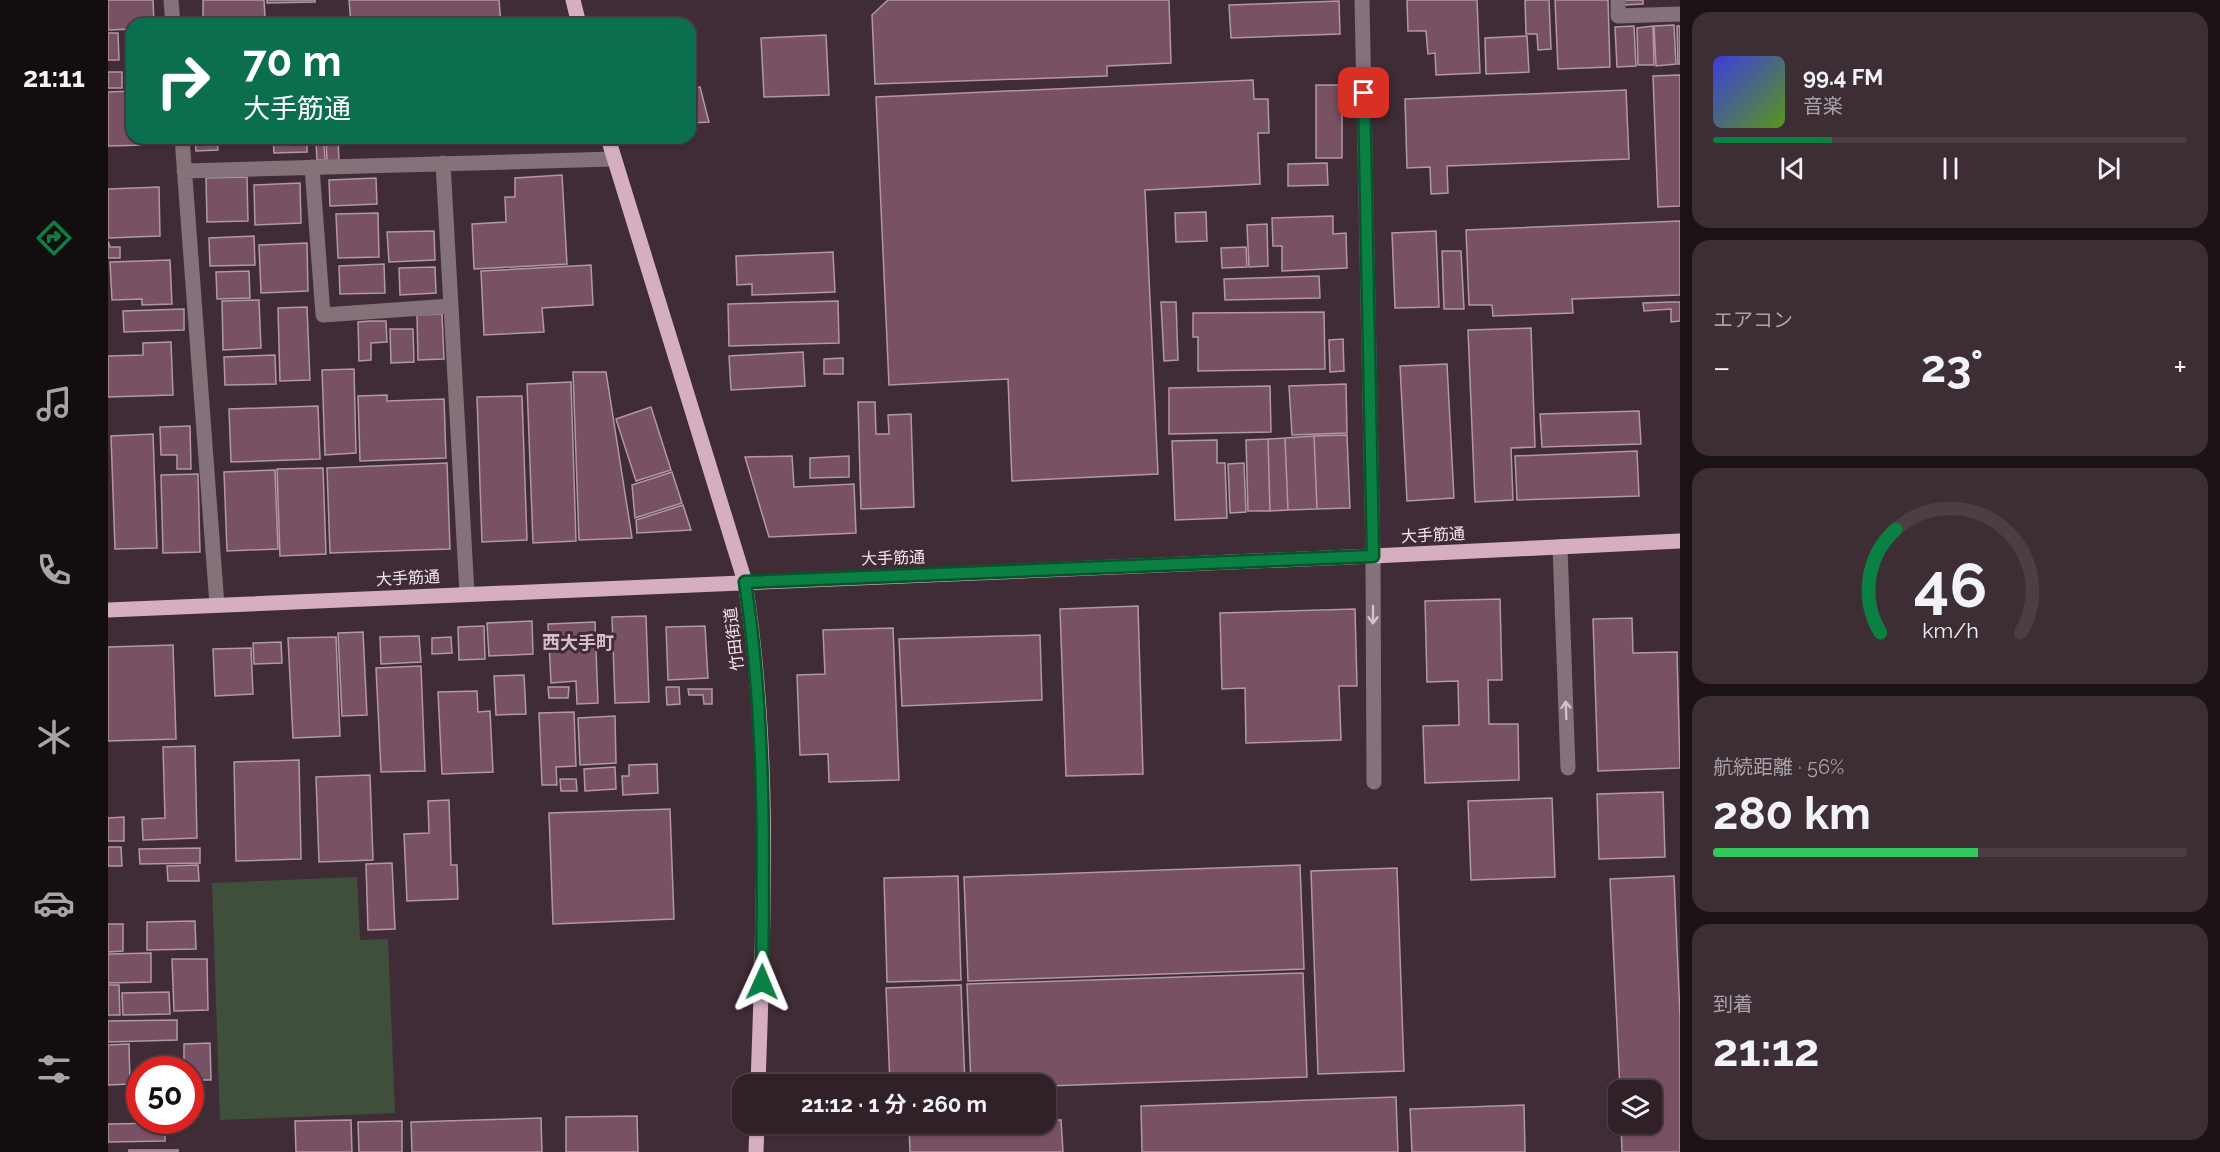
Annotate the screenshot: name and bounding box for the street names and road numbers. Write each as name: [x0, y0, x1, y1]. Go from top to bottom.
street label: 大手筋通: [1401, 524, 1465, 546]
street label: 大手筋通: [861, 547, 925, 569]
street label: 大手筋通: [376, 567, 440, 589]
street label: 竹田街道: [721, 606, 747, 672]

